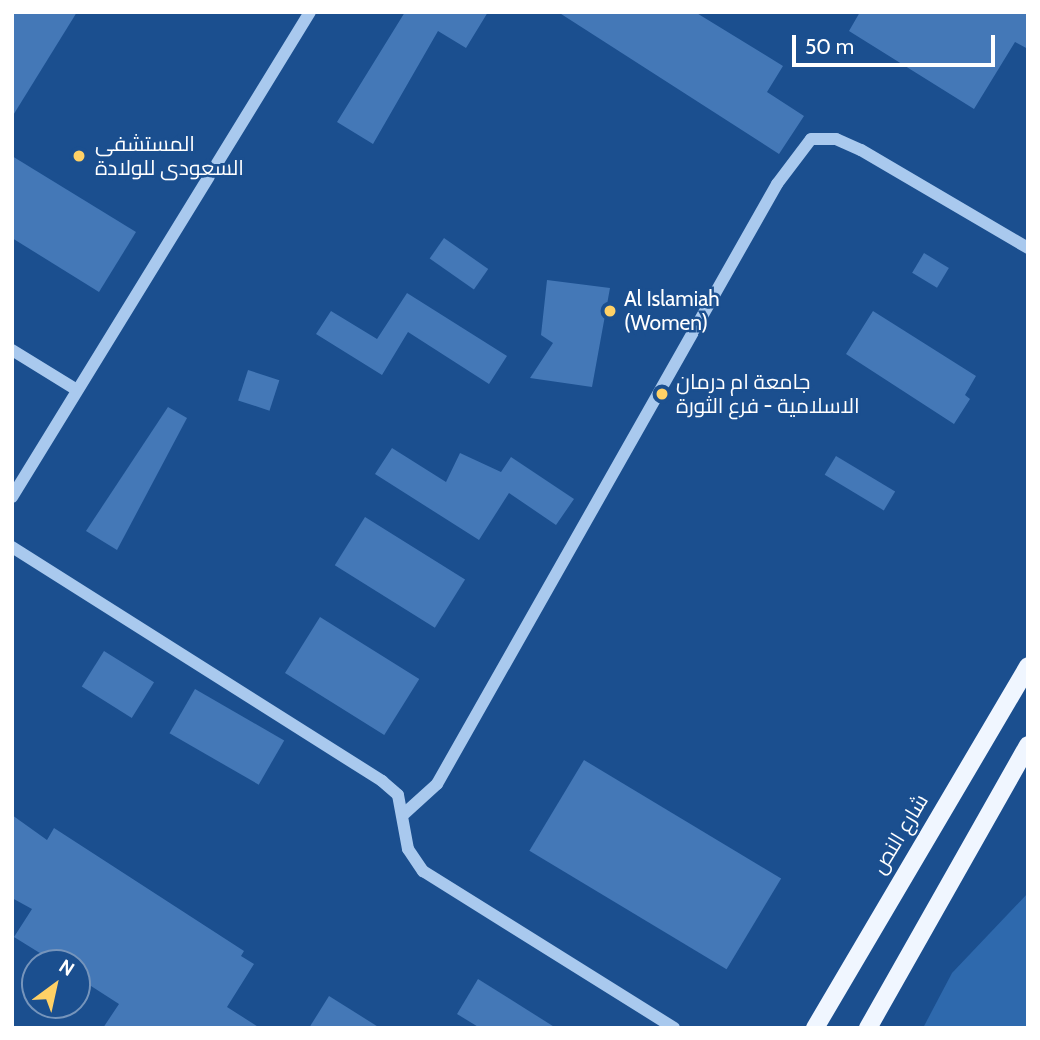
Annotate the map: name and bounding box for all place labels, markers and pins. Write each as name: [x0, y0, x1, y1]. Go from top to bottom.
place label: المستشفى السعودى للولادة: [95, 131, 244, 181]
marker: المستشفى السعودى للولادة: [69, 146, 89, 166]
place label: Al Islamiah (Women): [624, 286, 720, 336]
marker: Al Islamiah (Women): [602, 303, 618, 319]
place label: جامعة ام درمان الاسلامية - فرع الثورة: [676, 369, 860, 419]
marker: جامعة ام درمان الاسلامية - فرع الثورة: [654, 386, 670, 402]

